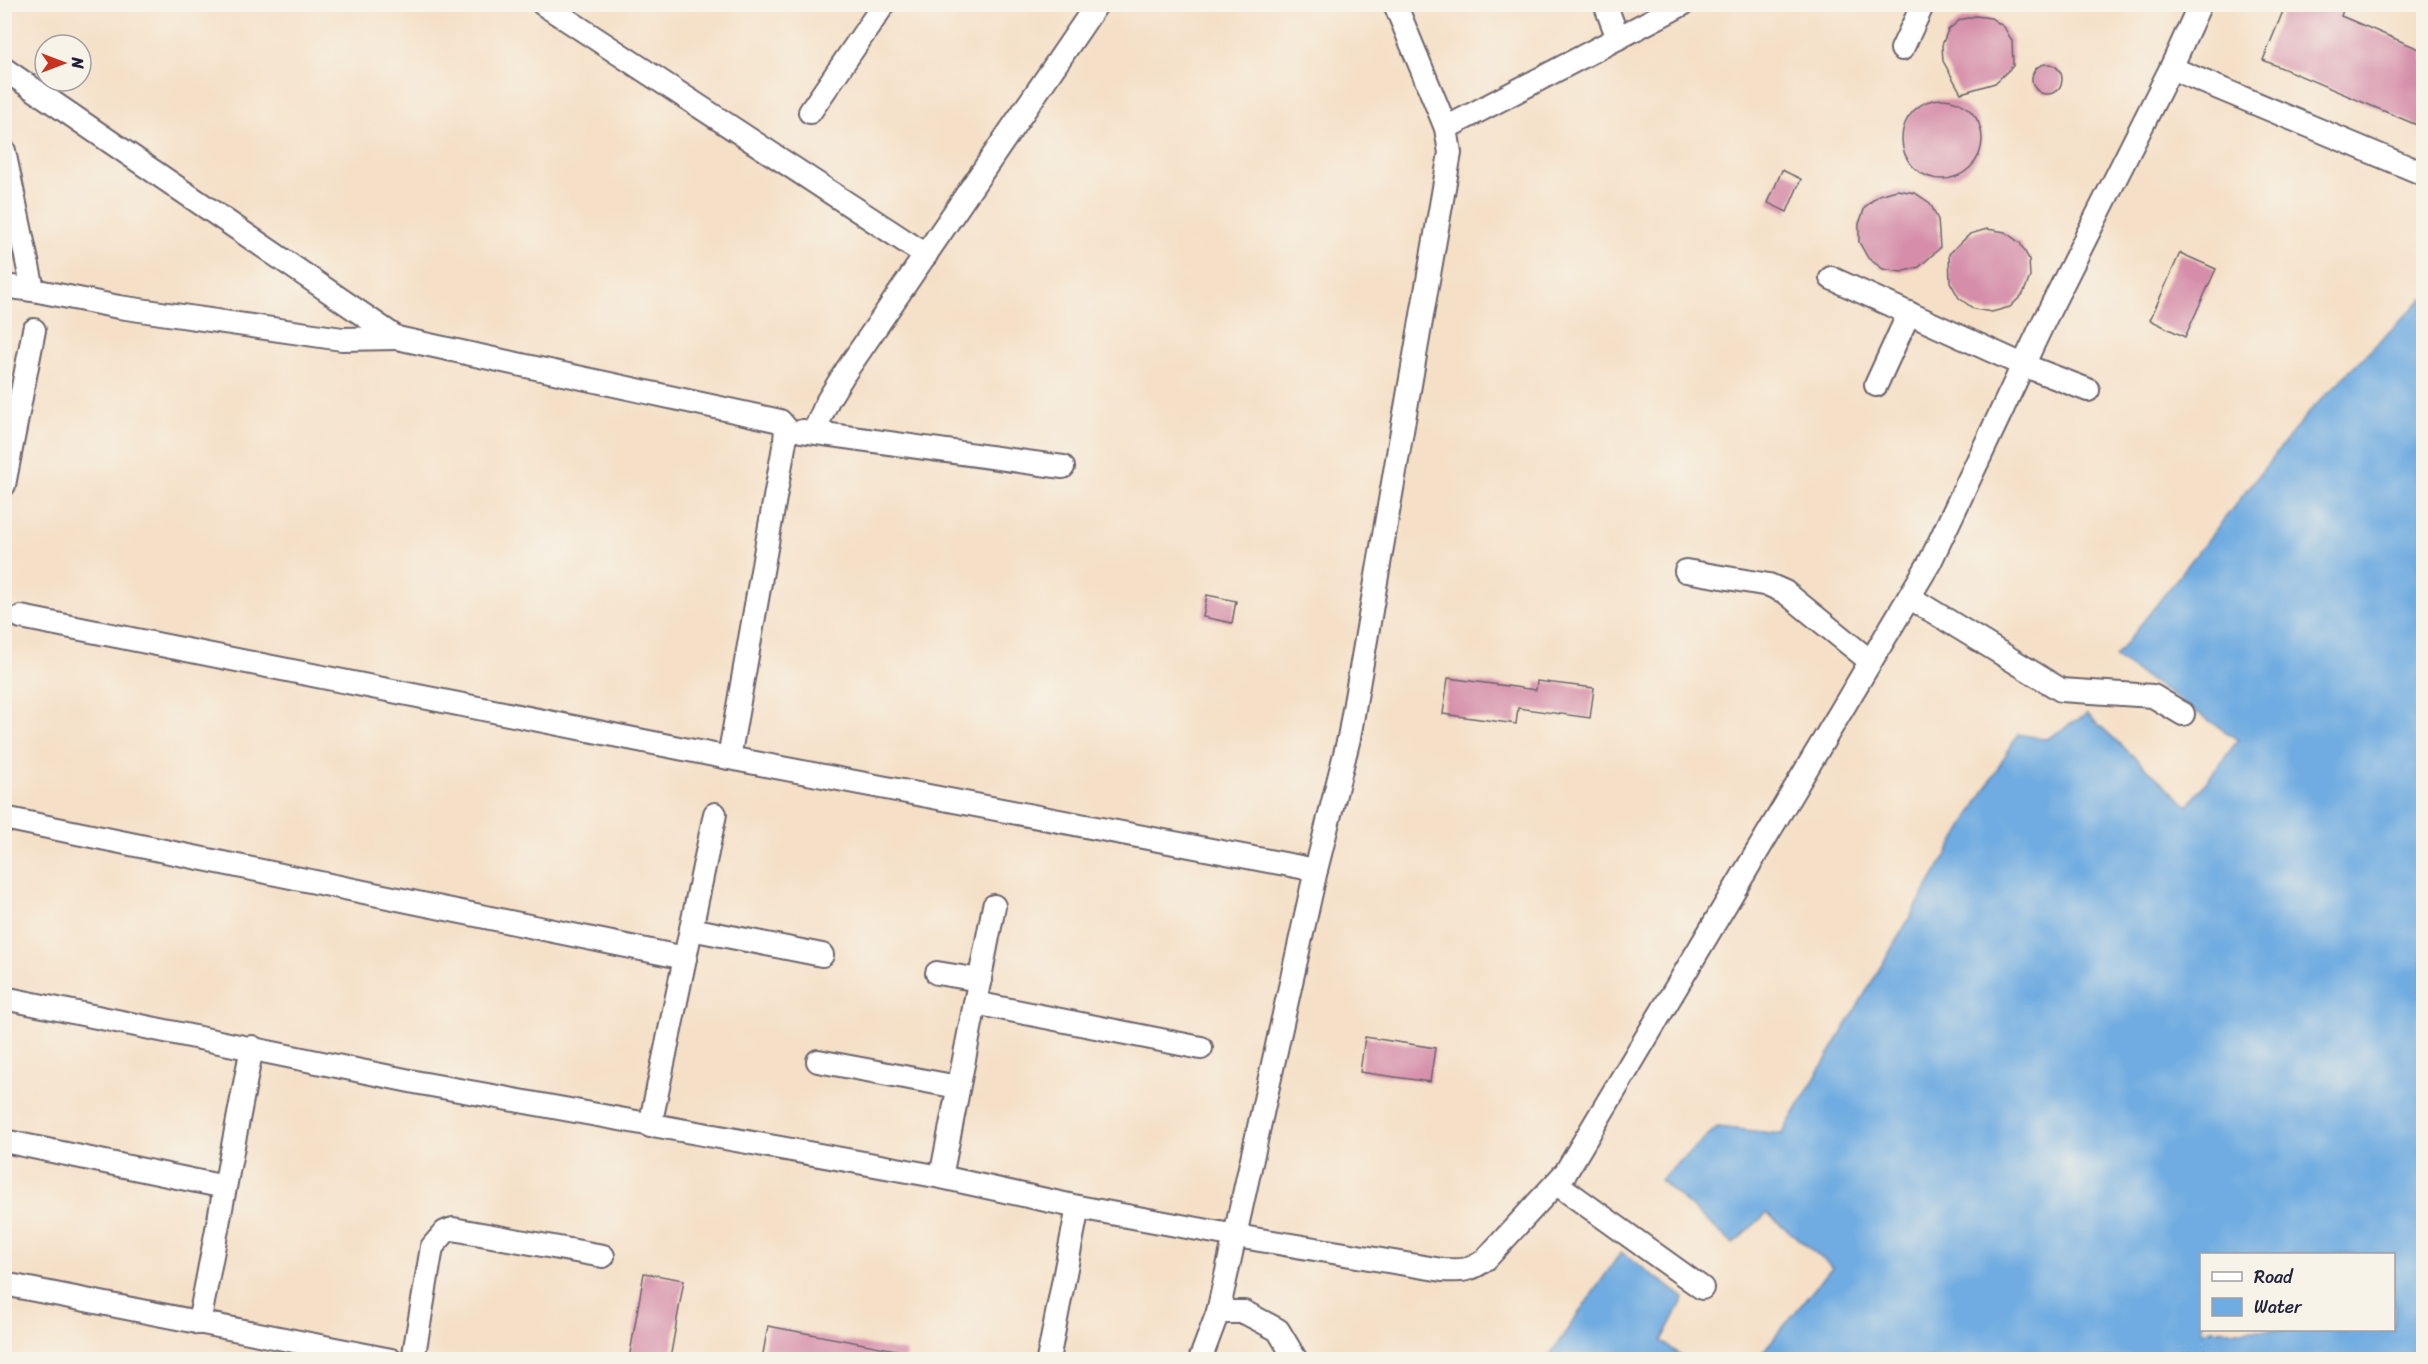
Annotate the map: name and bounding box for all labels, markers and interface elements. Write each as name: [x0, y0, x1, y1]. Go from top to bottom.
north arrow: [33, 33, 93, 93]
text: N: [63, 56, 92, 69]
legend: [2200, 1253, 2395, 1331]
text: Road: [2254, 1261, 2294, 1293]
text: Water: [2254, 1291, 2303, 1323]

